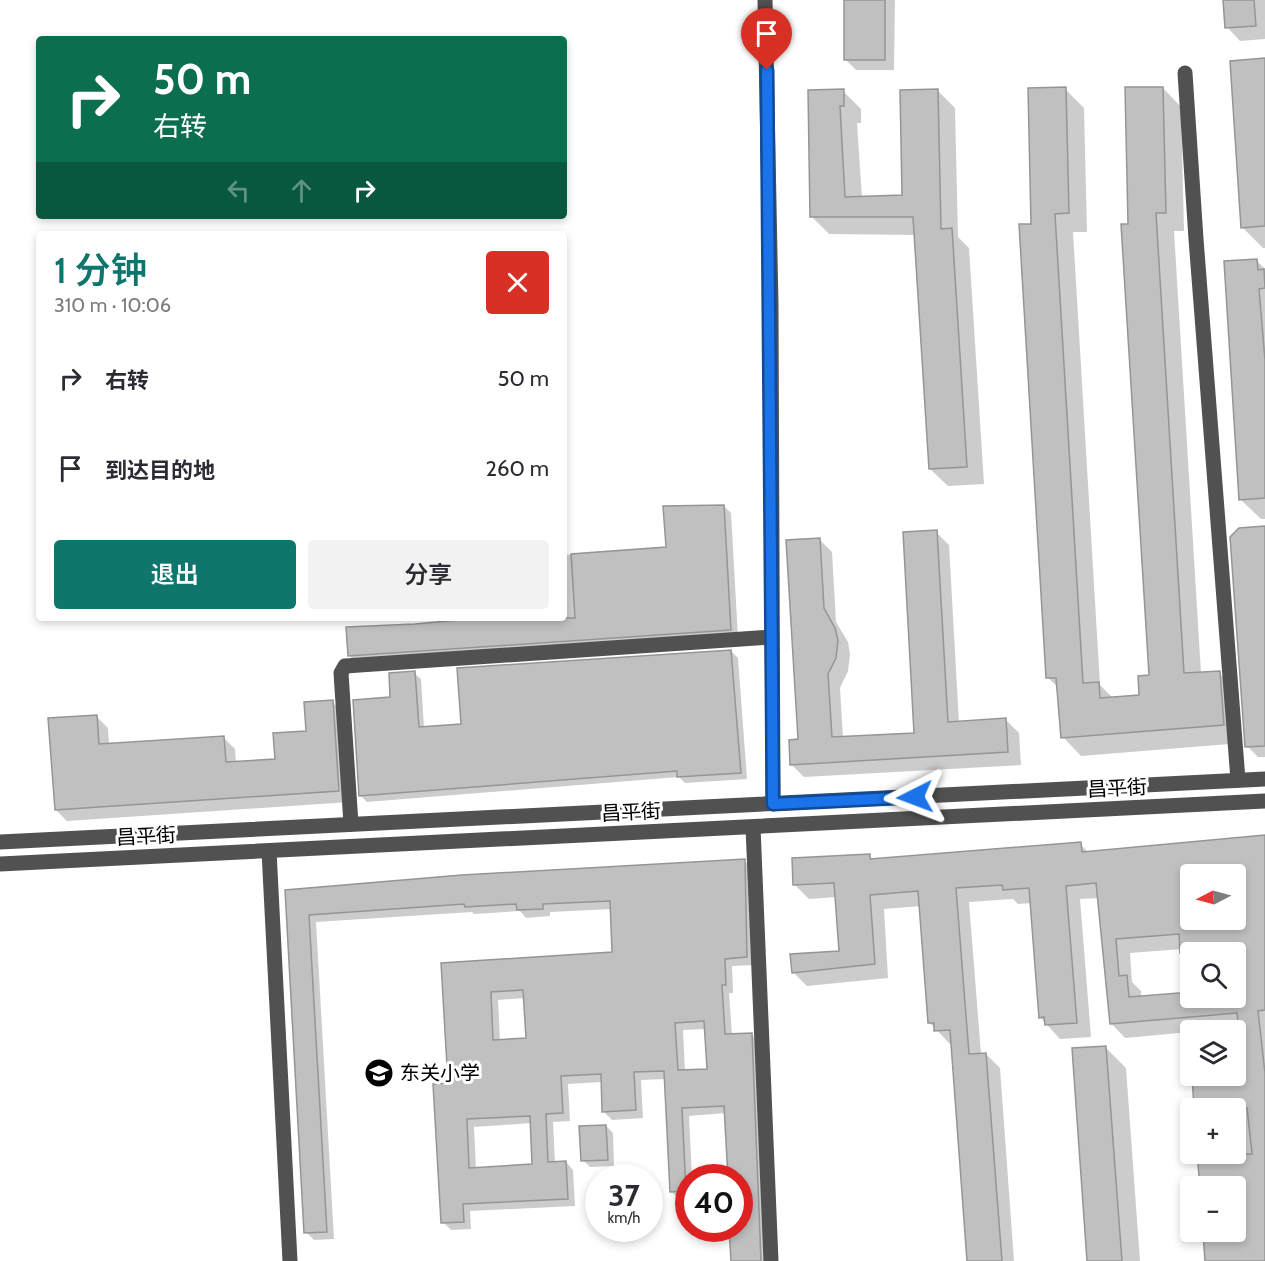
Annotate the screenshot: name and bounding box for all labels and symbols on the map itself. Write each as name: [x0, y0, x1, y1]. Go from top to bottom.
pin: [741, 8, 792, 70]
position arrow: [883, 765, 947, 829]
street label: 昌平街: [1086, 774, 1148, 802]
street label: 昌平街: [600, 798, 662, 826]
street label: 昌平街: [115, 822, 177, 850]
north arrow: [1180, 864, 1246, 930]
school or university icon: 东关小学: [363, 1057, 395, 1089]
place label: 东关小学: [400, 1061, 480, 1085]
speed limit sign: 40: [675, 1164, 753, 1242]

